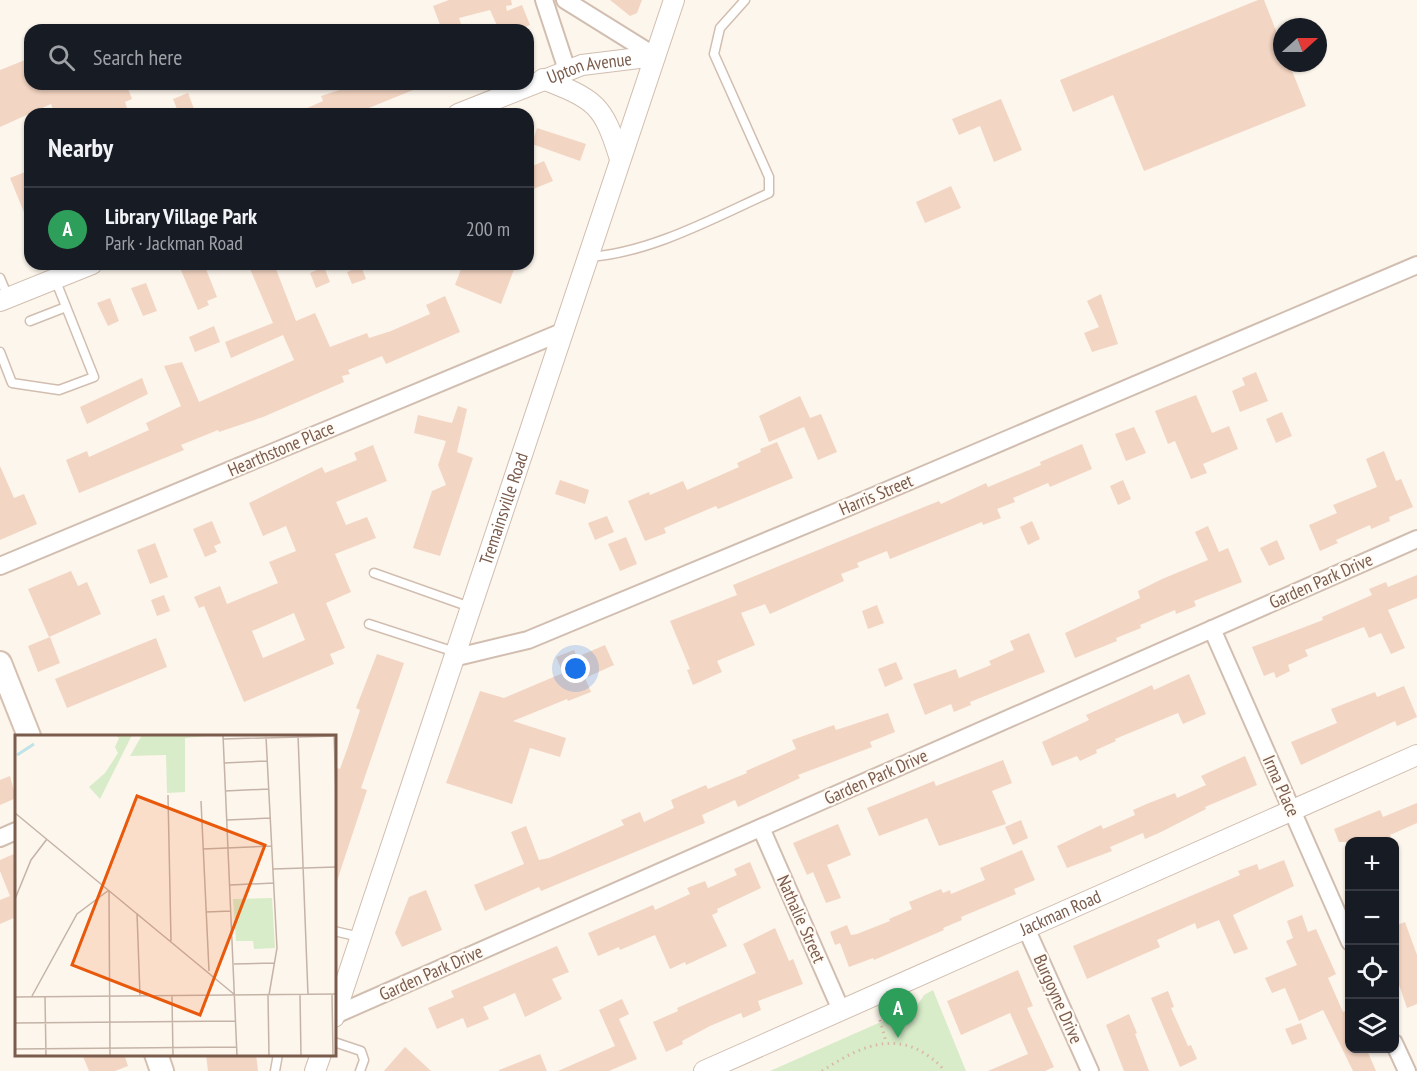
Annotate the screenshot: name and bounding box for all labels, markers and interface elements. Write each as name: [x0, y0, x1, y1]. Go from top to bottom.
north arrow: [1273, 18, 1327, 72]
search box: [24, 24, 534, 90]
icon: search: [45, 41, 78, 74]
text: Search here: [93, 43, 182, 71]
street label: Upton Avenue: [544, 47, 633, 89]
text: Nearby: [48, 131, 113, 164]
text: Library Village Park: [105, 202, 257, 230]
text: A: [62, 216, 73, 242]
text: 200 m: [466, 216, 510, 242]
text: Park · Jackman Road: [105, 230, 243, 256]
street label: Hearthstone Place: [224, 416, 337, 481]
street label: Tremainsville Road: [474, 449, 533, 568]
street label: Harris Street: [836, 469, 916, 520]
street label: Garden Park Drive: [1266, 548, 1376, 614]
your location: [561, 654, 590, 683]
inset map: [15, 735, 336, 1056]
street label: Garden Park Drive: [821, 744, 931, 810]
street label: Irma Place: [1258, 751, 1305, 820]
map controls: [1345, 837, 1399, 1053]
button: +: [1345, 837, 1399, 891]
street label: Nathalie Street: [772, 871, 831, 966]
street label: Jackman Road: [1015, 885, 1104, 941]
button: −: [1345, 891, 1399, 945]
street label: Garden Park Drive: [376, 940, 486, 1006]
button: locate: [1345, 945, 1399, 999]
street label: Burgoyne Drive: [1029, 951, 1088, 1047]
pin: A: [878, 988, 918, 1038]
button: layers: [1345, 999, 1399, 1053]

